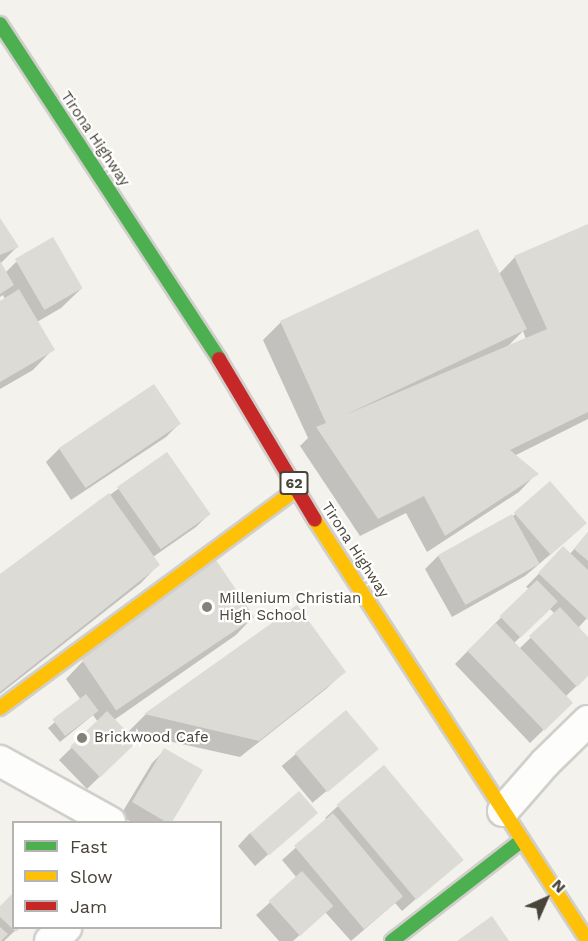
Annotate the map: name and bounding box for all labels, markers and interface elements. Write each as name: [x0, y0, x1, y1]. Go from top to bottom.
street label: Tirona Highway: [57, 88, 133, 190]
road number: 62: [279, 472, 309, 494]
street label: Tirona Highway: [317, 499, 393, 601]
place label: Millenium Christian High School: [219, 589, 361, 624]
marker: Millenium Christian High School: [200, 600, 214, 614]
place label: Brickwood Cafe: [94, 729, 209, 747]
marker: Brickwood Cafe: [75, 731, 89, 745]
legend: [12, 821, 222, 929]
text: Fast: [70, 836, 107, 857]
text: Slow: [70, 866, 113, 887]
north arrow: [516, 869, 576, 929]
text: N: [548, 875, 570, 897]
text: Jam: [70, 896, 107, 917]

